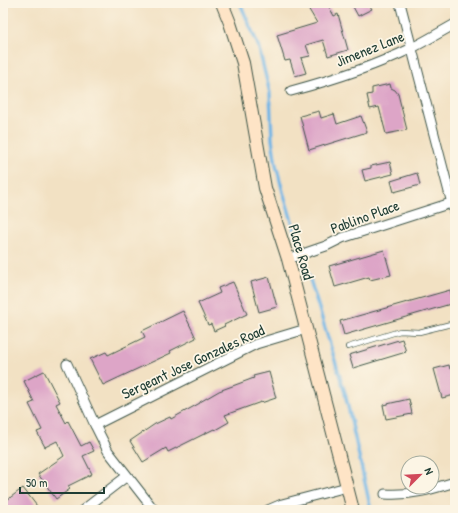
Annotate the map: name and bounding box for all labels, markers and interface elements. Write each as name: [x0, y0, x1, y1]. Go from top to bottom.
street label: Jimenez Lane: [333, 25, 407, 72]
street label: Pablino Place: [328, 194, 402, 239]
street label: Place Road: [284, 222, 319, 282]
street label: Sergeant Jose Gonzales Road: [118, 319, 268, 404]
north arrow: [400, 455, 440, 495]
text: N: [422, 465, 437, 477]
scale bar: [20, 469, 104, 495]
text: 50 m: [26, 474, 47, 491]

